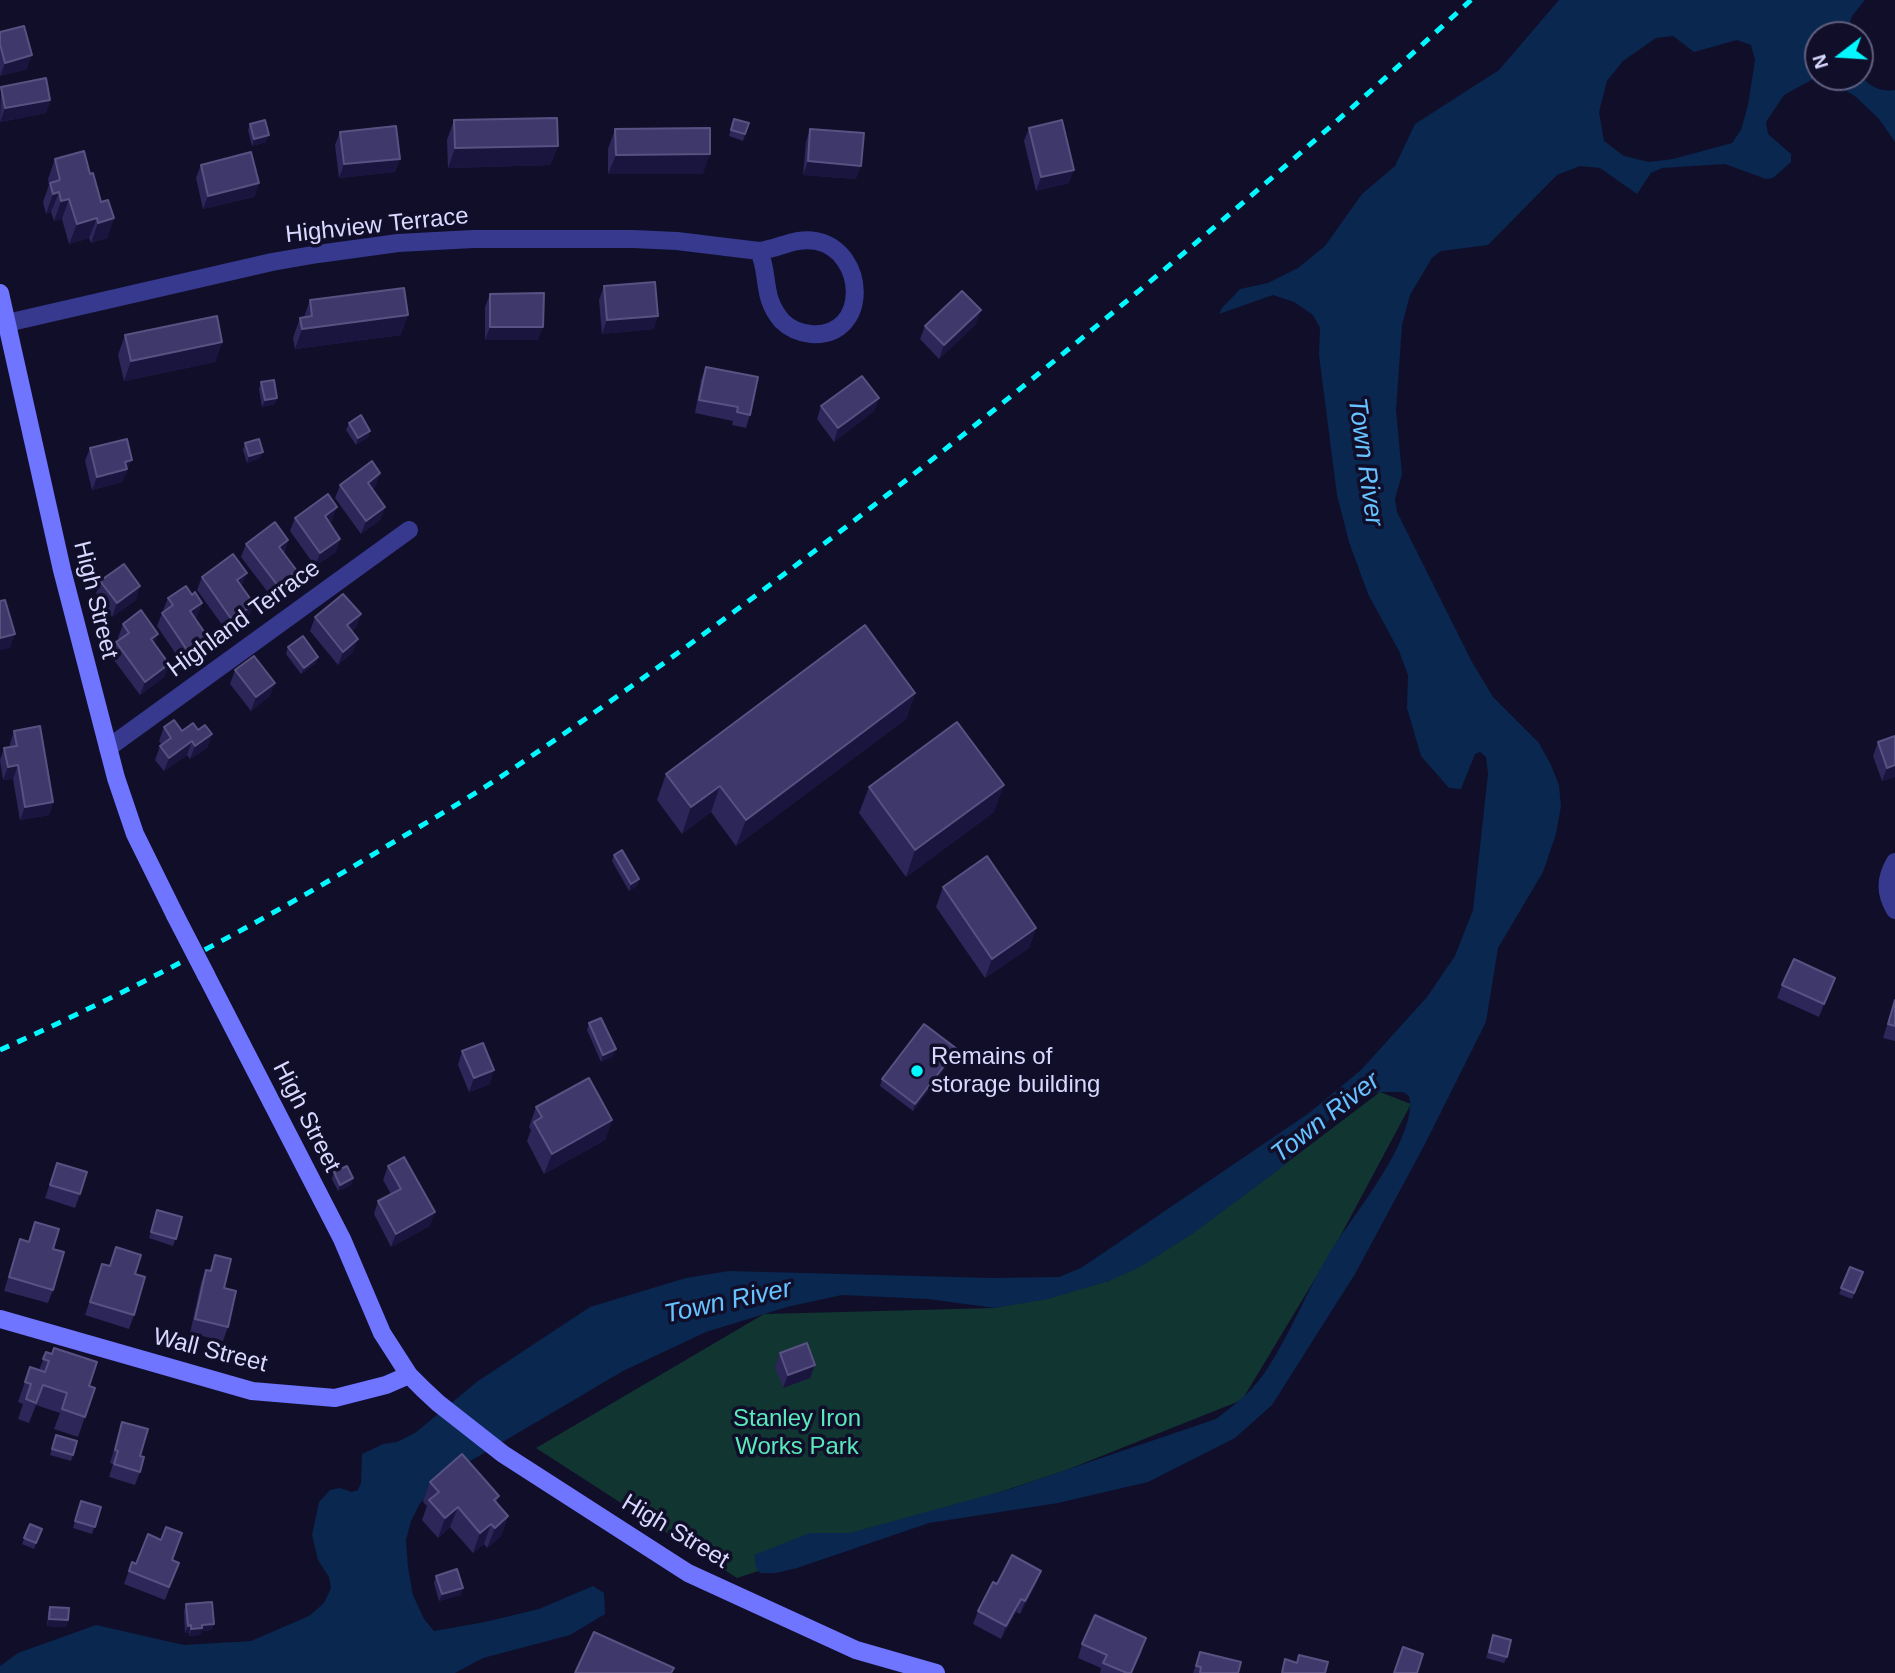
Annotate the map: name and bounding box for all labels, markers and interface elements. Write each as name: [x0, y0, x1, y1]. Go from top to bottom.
north arrow: [1804, 21, 1874, 91]
text: N: [1808, 52, 1832, 71]
street label: Highview Terrace: [284, 202, 470, 250]
water label: Town River: [1341, 396, 1389, 528]
street label: High Street: [67, 538, 123, 662]
street label: Highland Terrace: [162, 554, 326, 684]
place label: Remains of storage building: [931, 1043, 1100, 1099]
street label: High Street: [266, 1057, 346, 1177]
marker: Remains of storage building: [909, 1063, 925, 1079]
water label: Town River: [1266, 1066, 1386, 1170]
water label: Town River: [662, 1273, 794, 1331]
street label: Wall Street: [150, 1323, 270, 1379]
park label: Stanley Iron Works Park: [733, 1405, 861, 1461]
street label: High Street: [616, 1489, 734, 1575]

